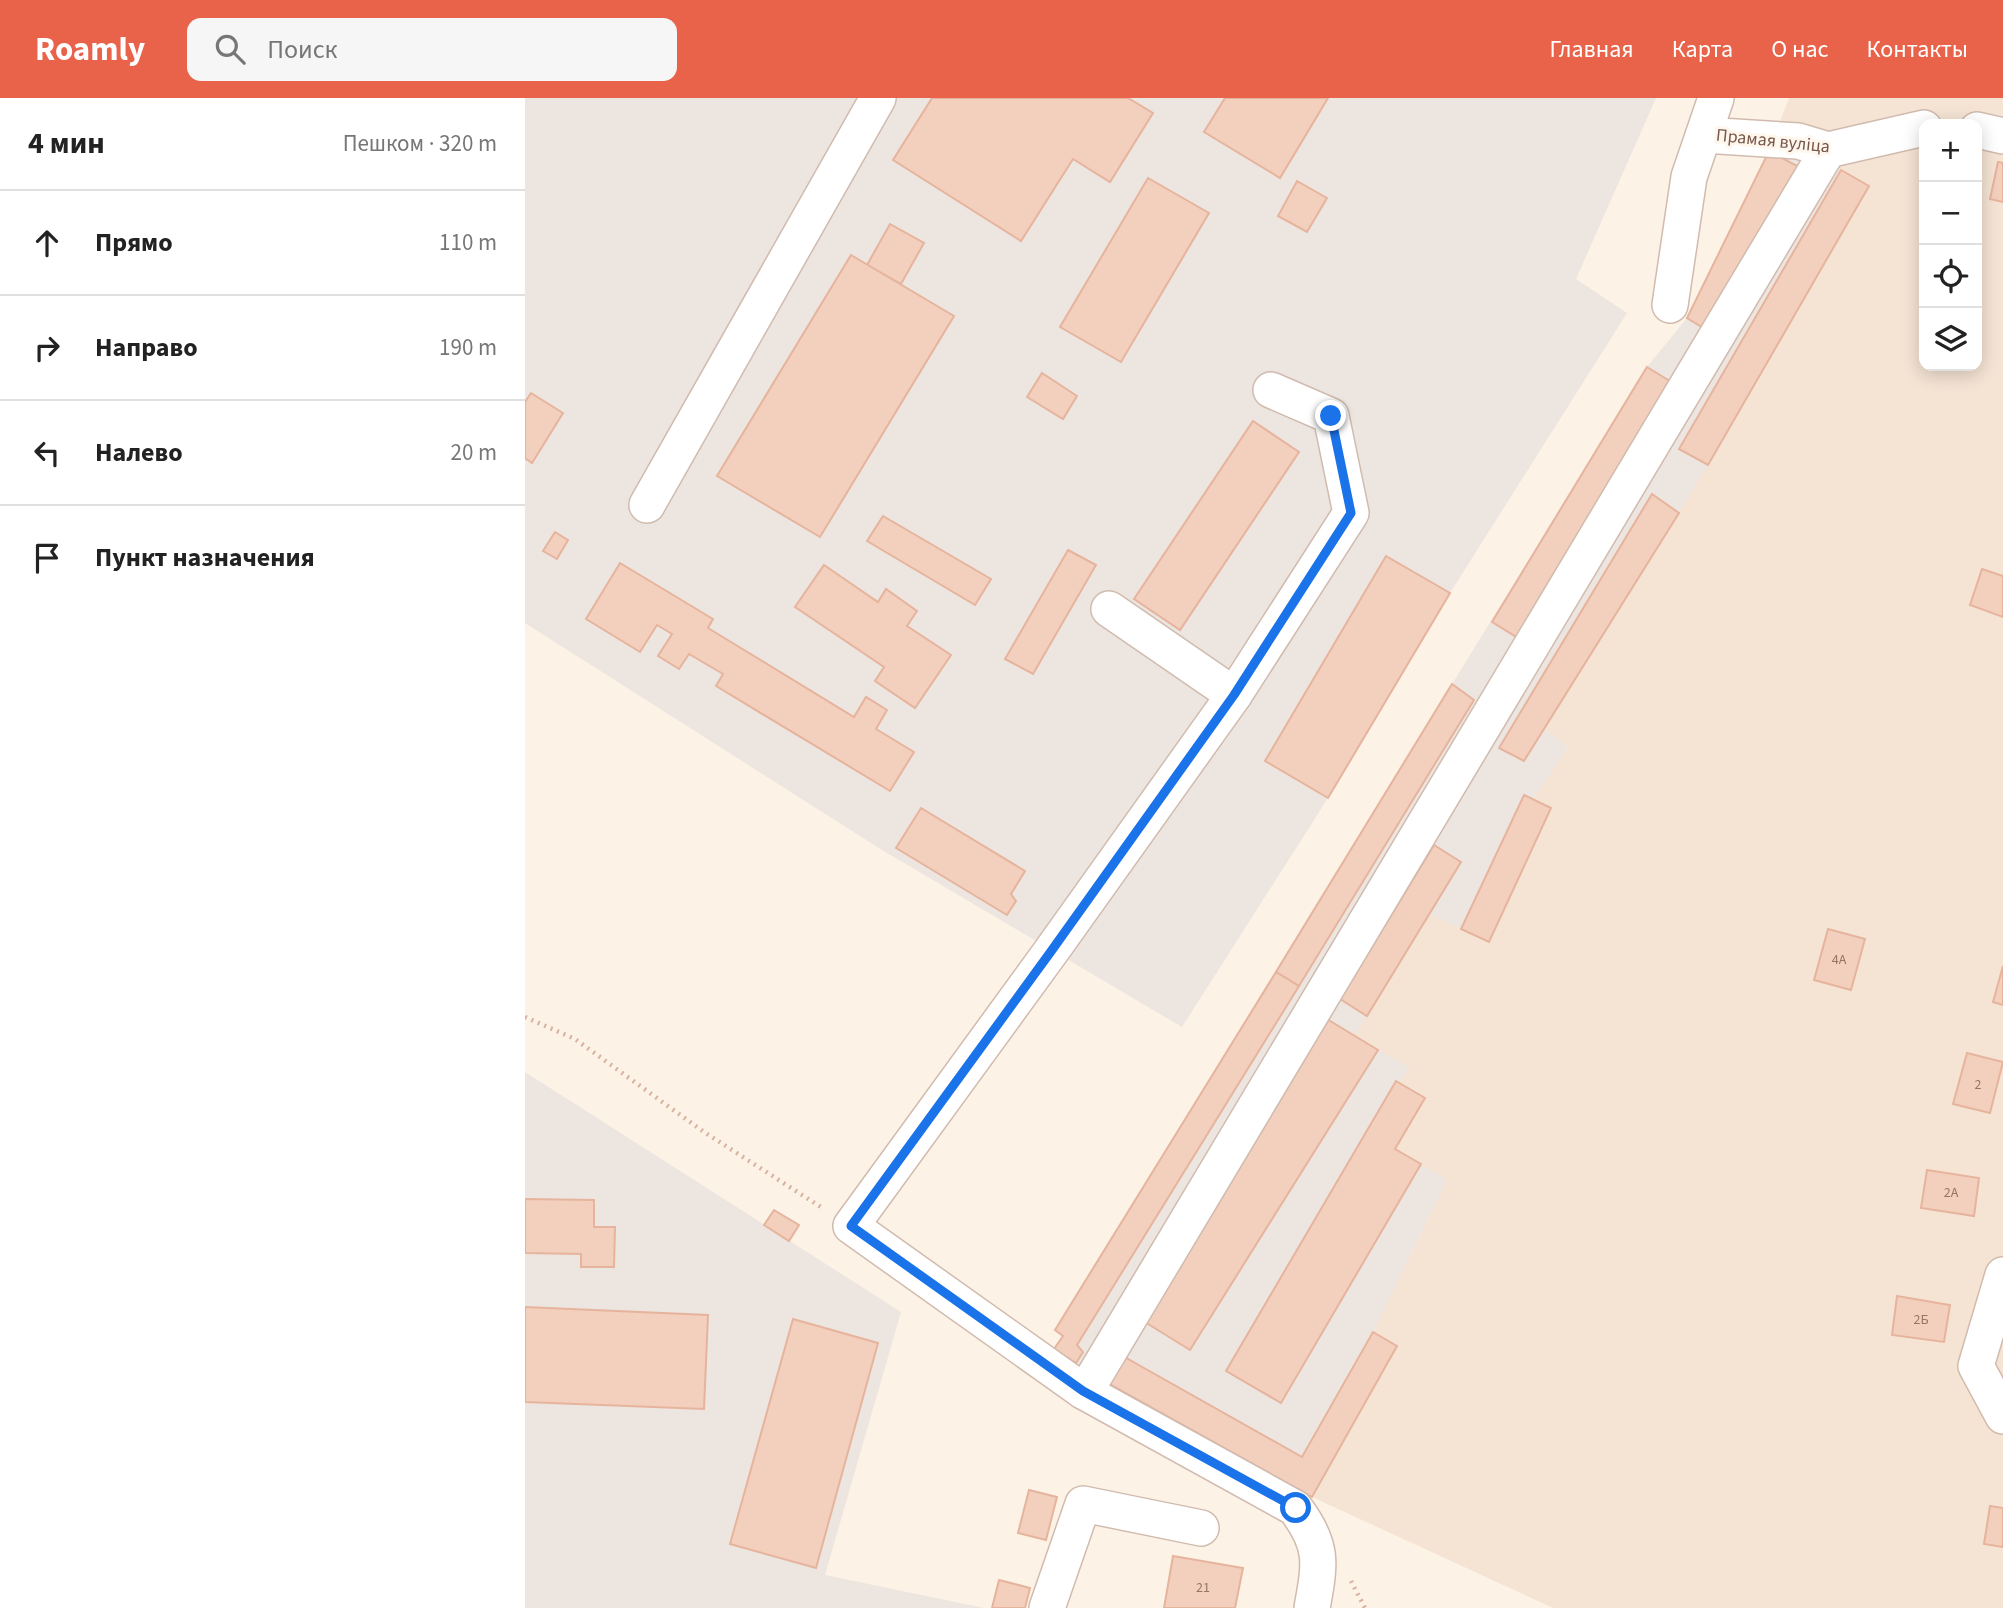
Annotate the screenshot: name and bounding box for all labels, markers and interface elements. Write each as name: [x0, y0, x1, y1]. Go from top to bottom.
search box: [187, 18, 677, 81]
text: Roamly: [35, 26, 145, 73]
icon: search: [211, 30, 249, 68]
text: Поиск: [267, 31, 337, 68]
text: Главная: [1549, 32, 1634, 67]
text: Карта: [1672, 32, 1733, 67]
text: О нас: [1771, 32, 1828, 67]
text: Контакты: [1866, 32, 1968, 67]
map controls: [1919, 119, 1982, 371]
button: +: [1919, 119, 1982, 182]
text: 4 мин: [28, 122, 105, 165]
street label: Прамая вуліца: [1715, 123, 1831, 159]
text: Пешком · 320 m: [343, 127, 497, 160]
button: −: [1919, 182, 1982, 245]
icon: ahead: [28, 224, 66, 262]
text: Прямо: [95, 224, 173, 261]
text: 110 m: [439, 226, 497, 259]
button: locate: [1919, 245, 1982, 308]
button: layers: [1919, 308, 1982, 371]
icon: right: [28, 329, 66, 367]
text: Направо: [95, 329, 198, 366]
text: 190 m: [439, 331, 497, 364]
route end: [1315, 400, 1346, 431]
icon: left: [28, 434, 66, 472]
text: Налево: [95, 434, 183, 471]
text: 20 m: [450, 436, 497, 469]
icon: arrive: [28, 539, 66, 577]
text: Пункт назначения: [95, 539, 315, 576]
house number: 4А: [1832, 950, 1847, 970]
house number: 2: [1975, 1075, 1982, 1095]
house number: 2А: [1944, 1183, 1959, 1203]
house number: 2Б: [1913, 1310, 1929, 1330]
route start: [1280, 1492, 1311, 1523]
house number: 21: [1196, 1578, 1210, 1598]

